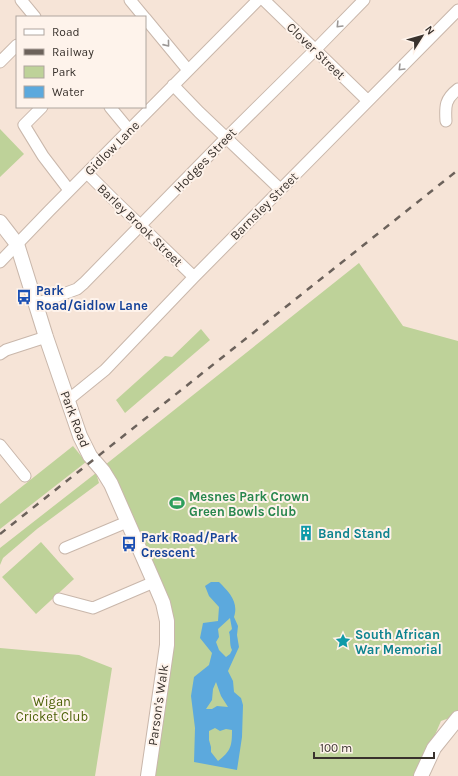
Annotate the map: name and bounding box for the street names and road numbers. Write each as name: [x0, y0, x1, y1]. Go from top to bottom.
street label: Clover Street: [284, 19, 348, 83]
street label: Gidlow Lane: [82, 117, 143, 178]
street label: Hodges Street: [171, 125, 239, 195]
street label: Barnsley Street: [227, 169, 301, 243]
street label: Barley Brook Street: [94, 181, 186, 270]
street label: Park Road: [57, 389, 93, 449]
street label: Parson's Walk: [145, 663, 171, 747]

